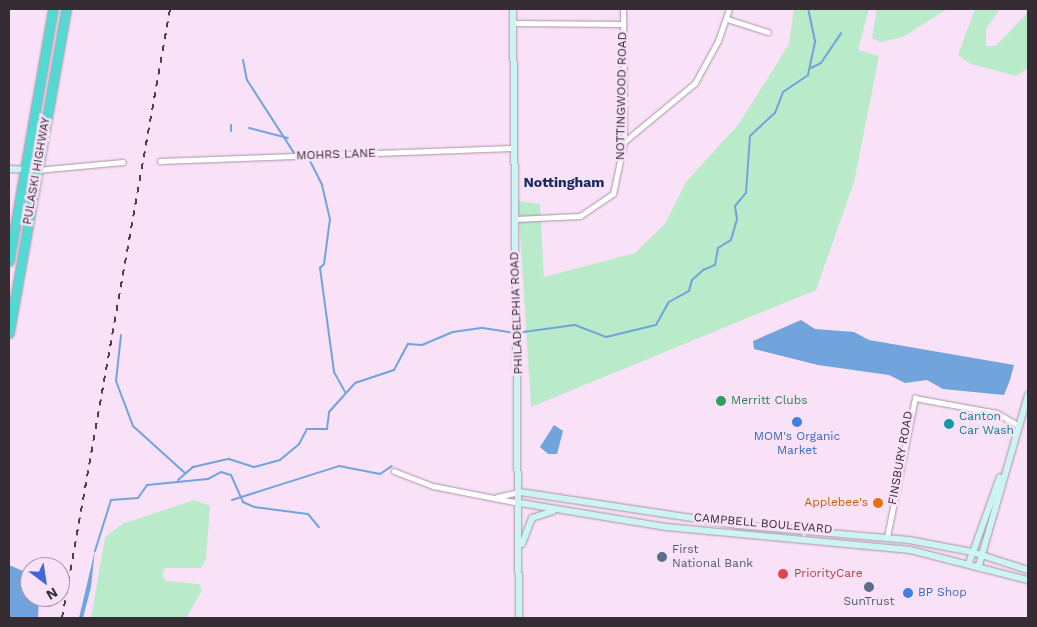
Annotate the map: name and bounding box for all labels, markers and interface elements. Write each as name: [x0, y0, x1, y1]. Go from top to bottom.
street label: NOTTINGWOOD ROAD: [614, 32, 630, 160]
street label: PULASKI HIGHWAY: [20, 116, 54, 226]
street label: MOHRS LANE: [296, 146, 376, 164]
district label: Nottingham: [524, 174, 604, 190]
street label: PHILADELPHIA ROAD: [508, 251, 526, 375]
place label: Merritt Clubs: [731, 394, 808, 408]
marker: Merritt Clubs: [715, 395, 727, 407]
street label: FINSBURY ROAD: [886, 410, 916, 506]
place label: Canton Car Wash: [959, 410, 1015, 438]
marker: MOM's Organic Market: [791, 416, 803, 428]
marker: Canton Car Wash: [943, 418, 955, 430]
place label: MOM's Organic Market: [754, 430, 840, 458]
place label: Applebee's: [804, 496, 868, 510]
marker: Applebee's: [872, 497, 884, 509]
street label: CAMPBELL BOULEVARD: [693, 511, 833, 537]
place label: First National Bank: [672, 543, 754, 571]
marker: First National Bank: [656, 551, 668, 563]
north arrow: [20, 557, 70, 607]
marker: PriorityCare: [776, 567, 790, 581]
place label: PriorityCare: [794, 567, 863, 581]
marker: SunTrust: [863, 581, 875, 593]
text: N: [44, 584, 61, 604]
place label: BP Shop: [918, 586, 967, 600]
marker: BP Shop: [902, 587, 914, 599]
place label: SunTrust: [843, 595, 895, 609]

